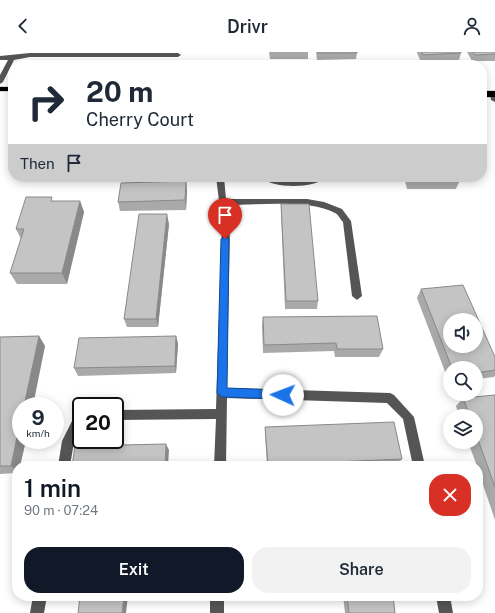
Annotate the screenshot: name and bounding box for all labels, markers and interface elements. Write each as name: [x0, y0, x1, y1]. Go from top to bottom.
icon: back: [12, 15, 34, 37]
icon: person: [461, 15, 483, 37]
text: Drivr: [227, 16, 268, 37]
text: 20 m: [86, 75, 153, 108]
icon: right: [20, 76, 72, 128]
text: Cherry Court: [86, 109, 194, 130]
icon: arrive: [63, 152, 85, 174]
text: Then: [20, 155, 55, 172]
pin: [208, 198, 242, 239]
icon: arrive: [214, 204, 236, 226]
map controls: [443, 313, 483, 449]
button: sound: [443, 313, 483, 353]
button: search: [443, 361, 483, 401]
position arrow: [262, 374, 304, 416]
speed limit sign: 20: [72, 397, 124, 449]
text: 9: [31, 406, 45, 430]
button: layers: [443, 409, 483, 449]
text: km/h: [26, 427, 50, 439]
text: 1 min: [24, 474, 81, 502]
button: close: [429, 474, 471, 516]
text: 90 m · 07:24: [24, 503, 98, 518]
button: Exit: [24, 547, 244, 593]
button: Share: [252, 547, 471, 593]

